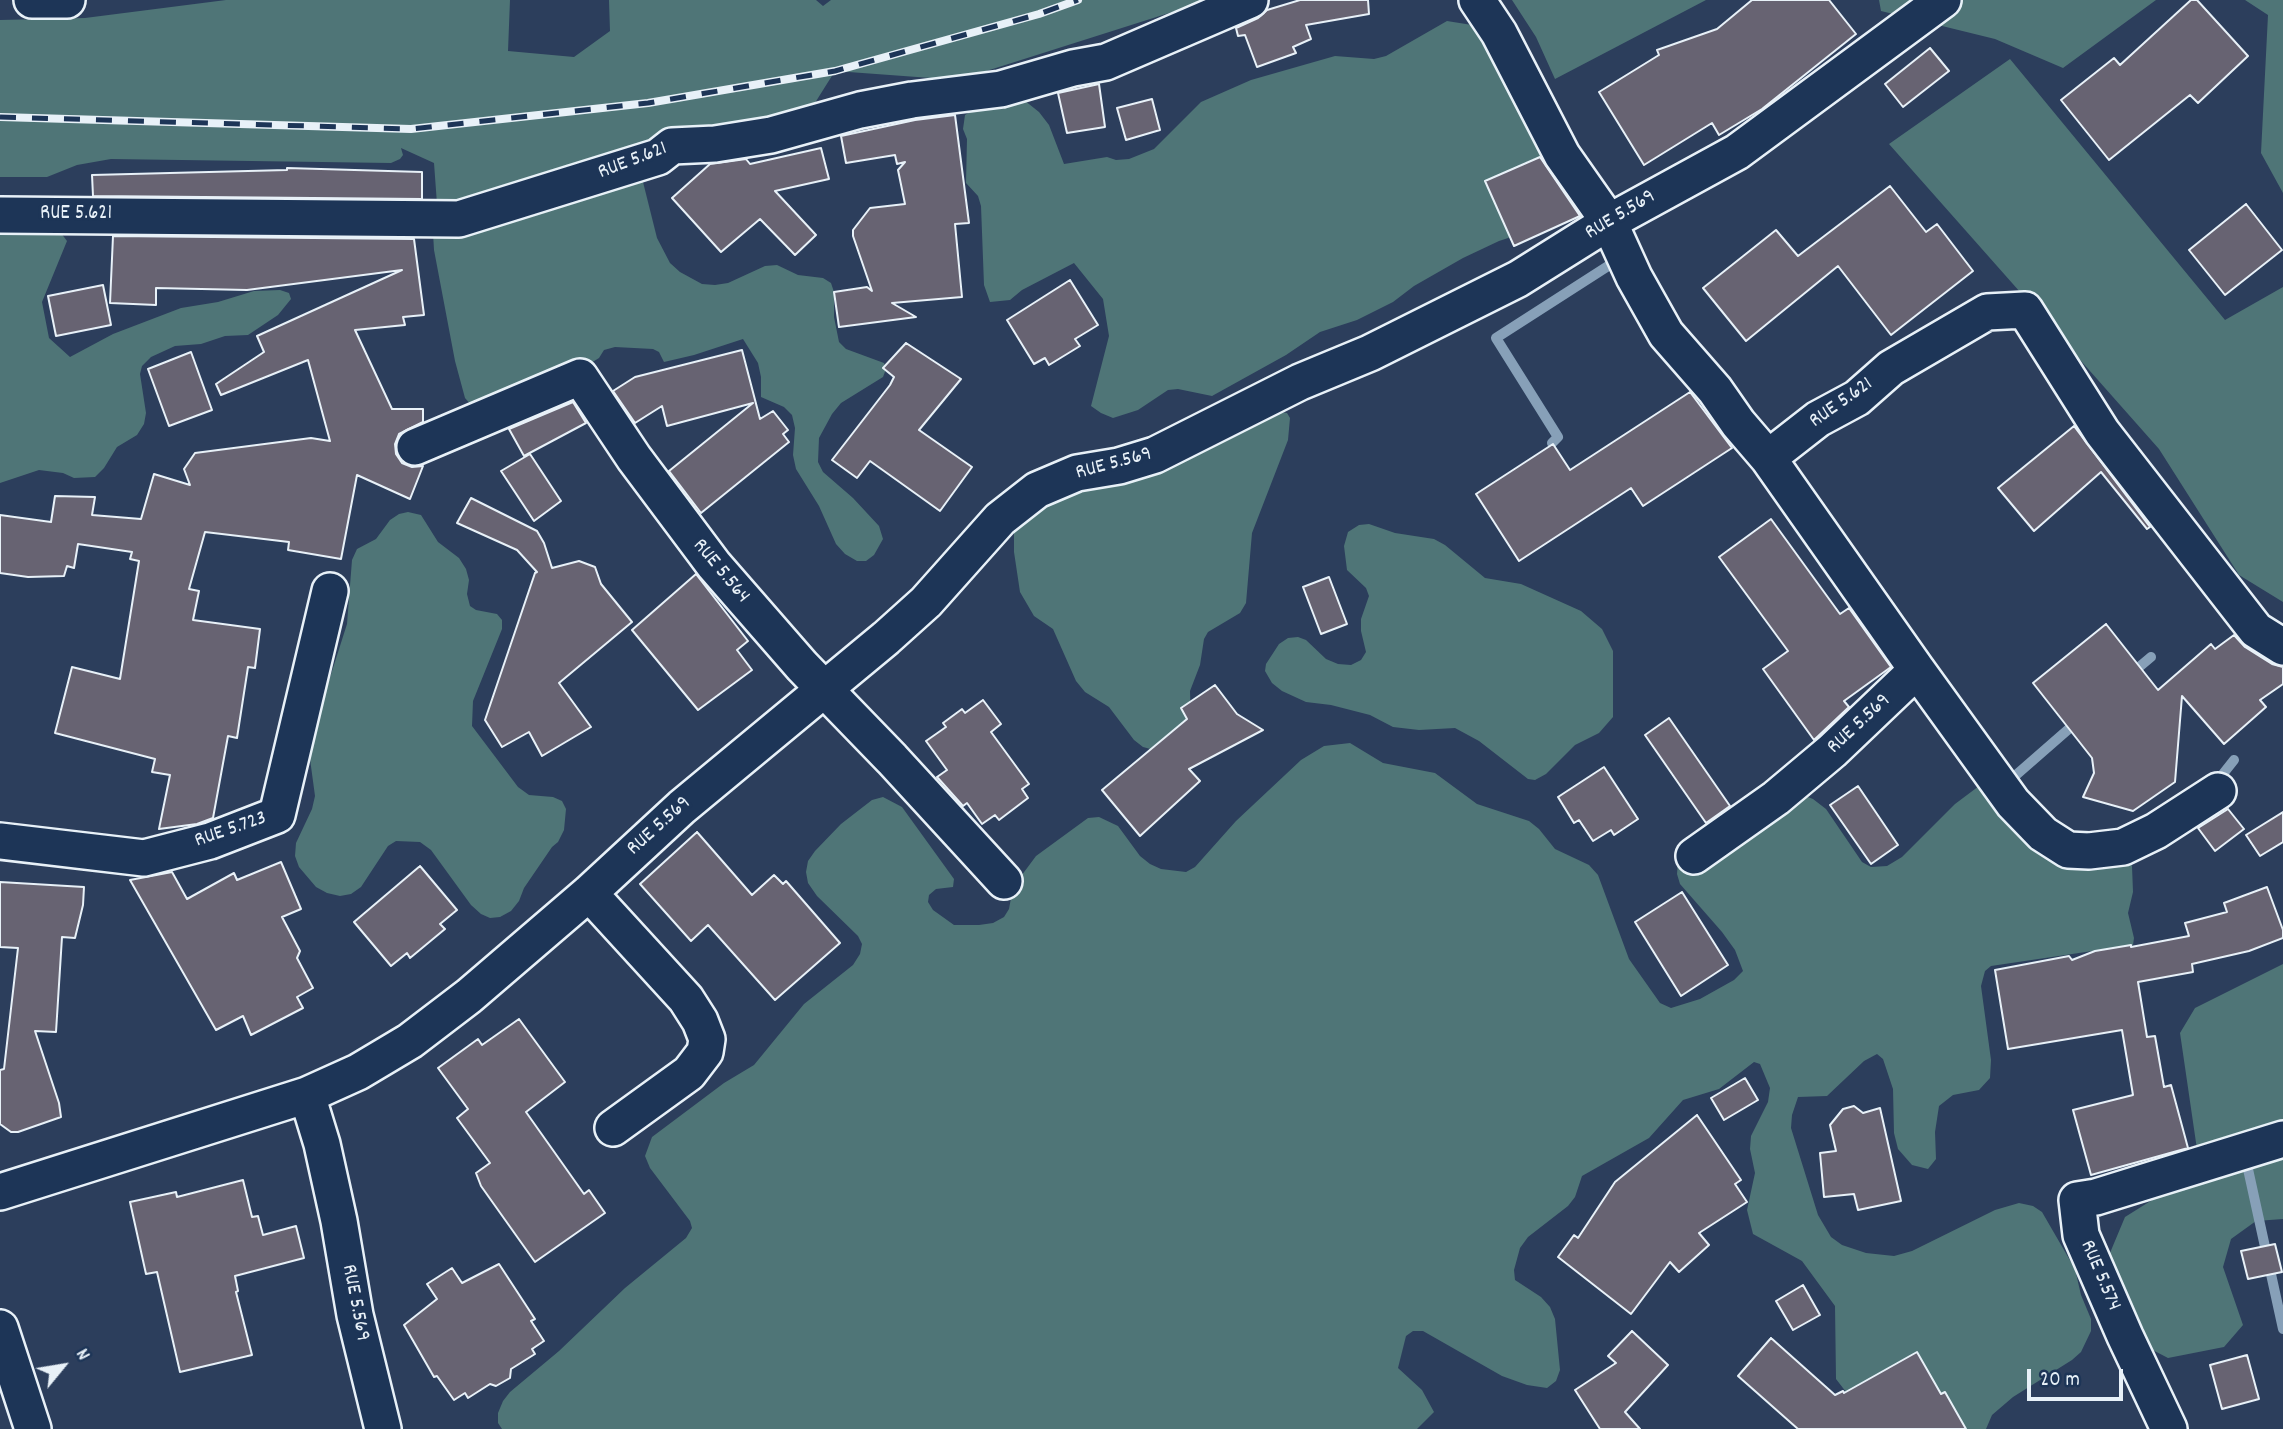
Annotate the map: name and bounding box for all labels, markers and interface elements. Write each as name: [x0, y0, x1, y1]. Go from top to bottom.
street label: RUE 5.621: [595, 137, 671, 187]
street label: RUE 5.569: [1581, 185, 1661, 247]
street label: RUE 5.621: [40, 202, 112, 228]
street label: RUE 5.621: [1805, 373, 1879, 435]
street label: RUE 5.569: [1073, 443, 1155, 487]
street label: RUE 5.564: [686, 535, 754, 609]
street label: RUE 5.569: [1823, 689, 1897, 761]
street label: RUE 5.569: [623, 792, 697, 862]
street label: RUE 5.723: [192, 807, 270, 855]
street label: RUE 5.574: [2073, 1237, 2125, 1315]
street label: RUE 5.569: [334, 1263, 374, 1343]
north arrow: [28, 1331, 98, 1401]
text: N: [68, 1344, 96, 1366]
scale bar: [2031, 1356, 2127, 1400]
text: 20 m: [2040, 1366, 2080, 1396]

